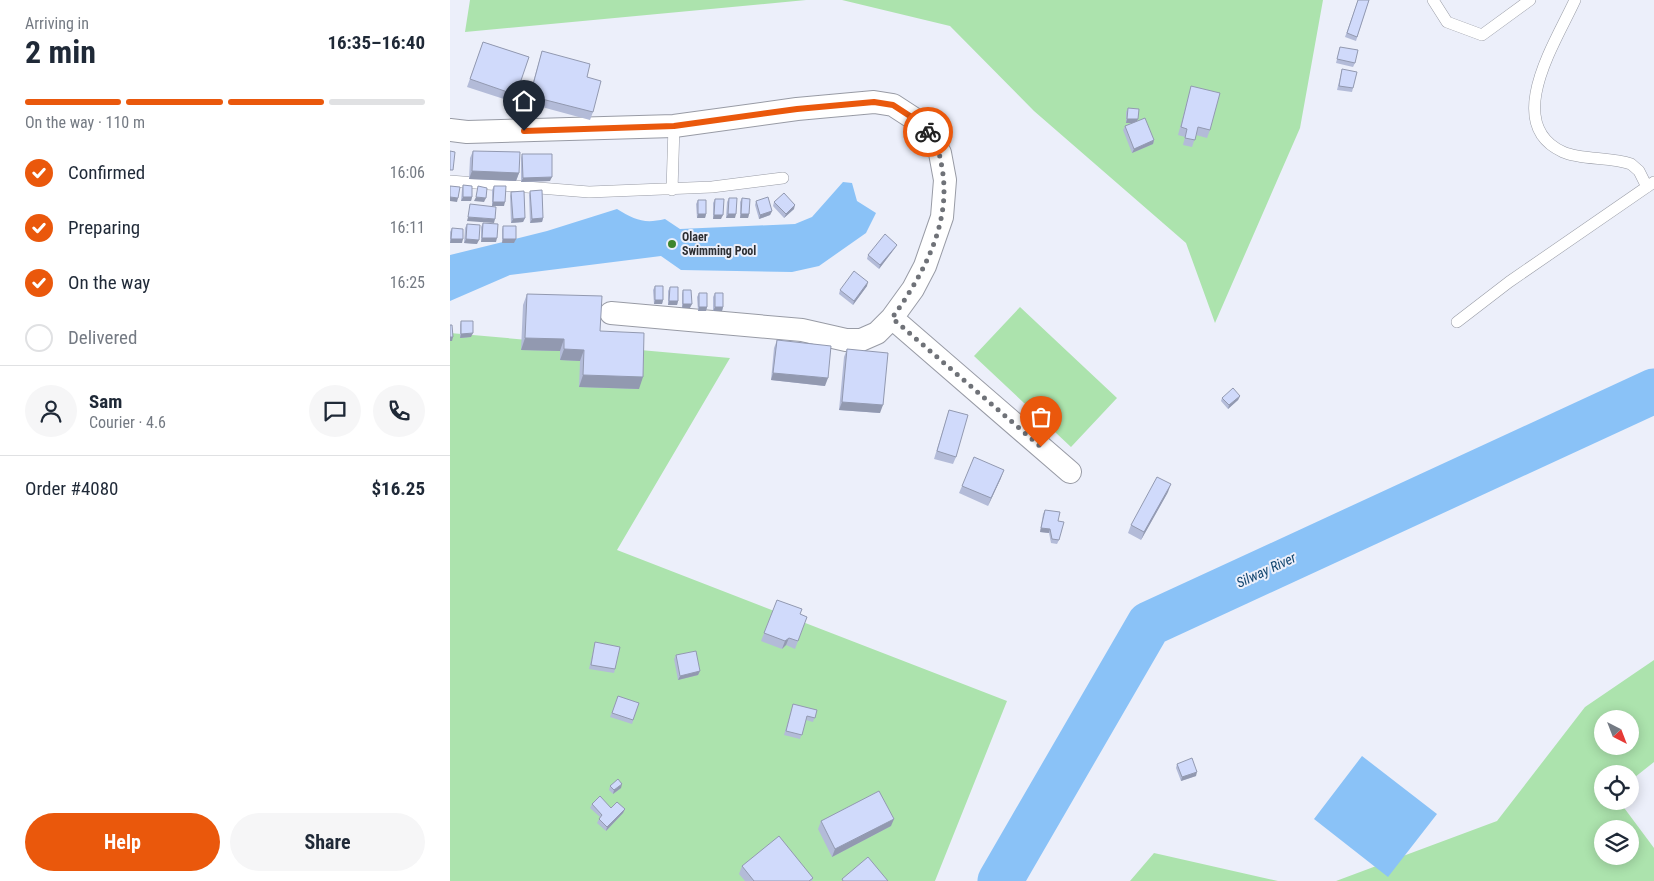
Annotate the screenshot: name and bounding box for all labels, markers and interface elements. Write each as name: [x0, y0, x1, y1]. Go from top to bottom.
text: Arriving in: [25, 14, 89, 33]
text: 16:35–16:40: [327, 31, 425, 54]
text: 2 min: [25, 33, 96, 71]
pin: [503, 80, 545, 131]
icon: home: [510, 87, 538, 115]
courier: [903, 107, 953, 157]
text: On the way · 110 m: [25, 113, 145, 132]
icon: bike: [914, 118, 942, 146]
icon: check: [25, 159, 53, 187]
text: Confirmed: [68, 161, 145, 184]
text: 16:06: [390, 163, 425, 182]
icon: check: [25, 214, 53, 242]
text: Preparing: [68, 216, 140, 239]
text: 16:11: [390, 218, 425, 237]
place label: Olaer Swimming Pool: [682, 230, 756, 258]
marker: Olaer Swimming Pool: [666, 238, 678, 250]
icon: check: [25, 269, 53, 297]
text: On the way: [68, 271, 150, 294]
text: 16:25: [390, 273, 425, 292]
text: Delivered: [68, 326, 137, 349]
button: person: [25, 385, 77, 437]
button: chat: [309, 385, 361, 437]
button: phone: [373, 385, 425, 437]
text: Sam: [89, 390, 122, 413]
pin: [1020, 396, 1062, 447]
icon: bag: [1027, 403, 1055, 431]
text: Courier · 4.6: [89, 413, 166, 432]
text: Order #4080: [25, 477, 118, 500]
text: $16.25: [371, 477, 425, 500]
water label: Silway River: [1234, 549, 1299, 591]
north arrow: [1594, 710, 1639, 755]
map controls: [1594, 710, 1639, 865]
button: locate: [1594, 765, 1639, 810]
button: Help: [25, 813, 220, 871]
button: Share: [230, 813, 425, 871]
button: layers: [1594, 820, 1639, 865]

